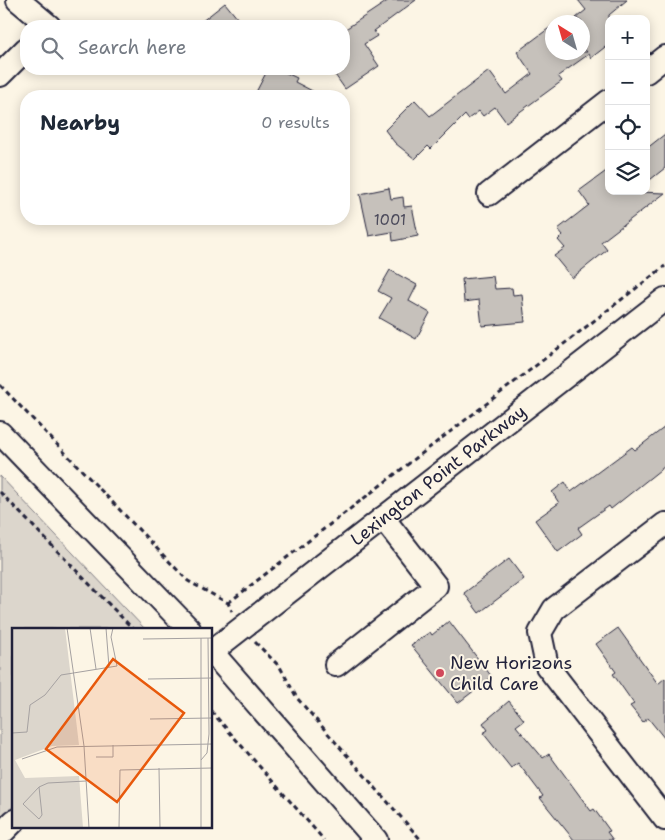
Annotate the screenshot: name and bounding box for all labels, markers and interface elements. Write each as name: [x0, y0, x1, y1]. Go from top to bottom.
north arrow: [545, 15, 590, 60]
map controls: [605, 15, 650, 195]
button: +: [605, 15, 650, 60]
search box: [20, 20, 350, 75]
icon: search: [38, 34, 66, 62]
text: Search here: [78, 35, 187, 60]
button: −: [605, 60, 650, 105]
button: locate: [605, 105, 650, 150]
text: Nearby: [40, 109, 120, 137]
text: 0 results: [261, 112, 330, 133]
button: layers: [605, 150, 650, 195]
house number: 1001: [374, 210, 406, 230]
street label: Lexington Point Parkway: [346, 399, 531, 551]
inset map: [12, 628, 212, 828]
place label: New Horizons Child Care: [450, 651, 572, 696]
marker: New Horizons Child Care: [434, 667, 446, 679]

